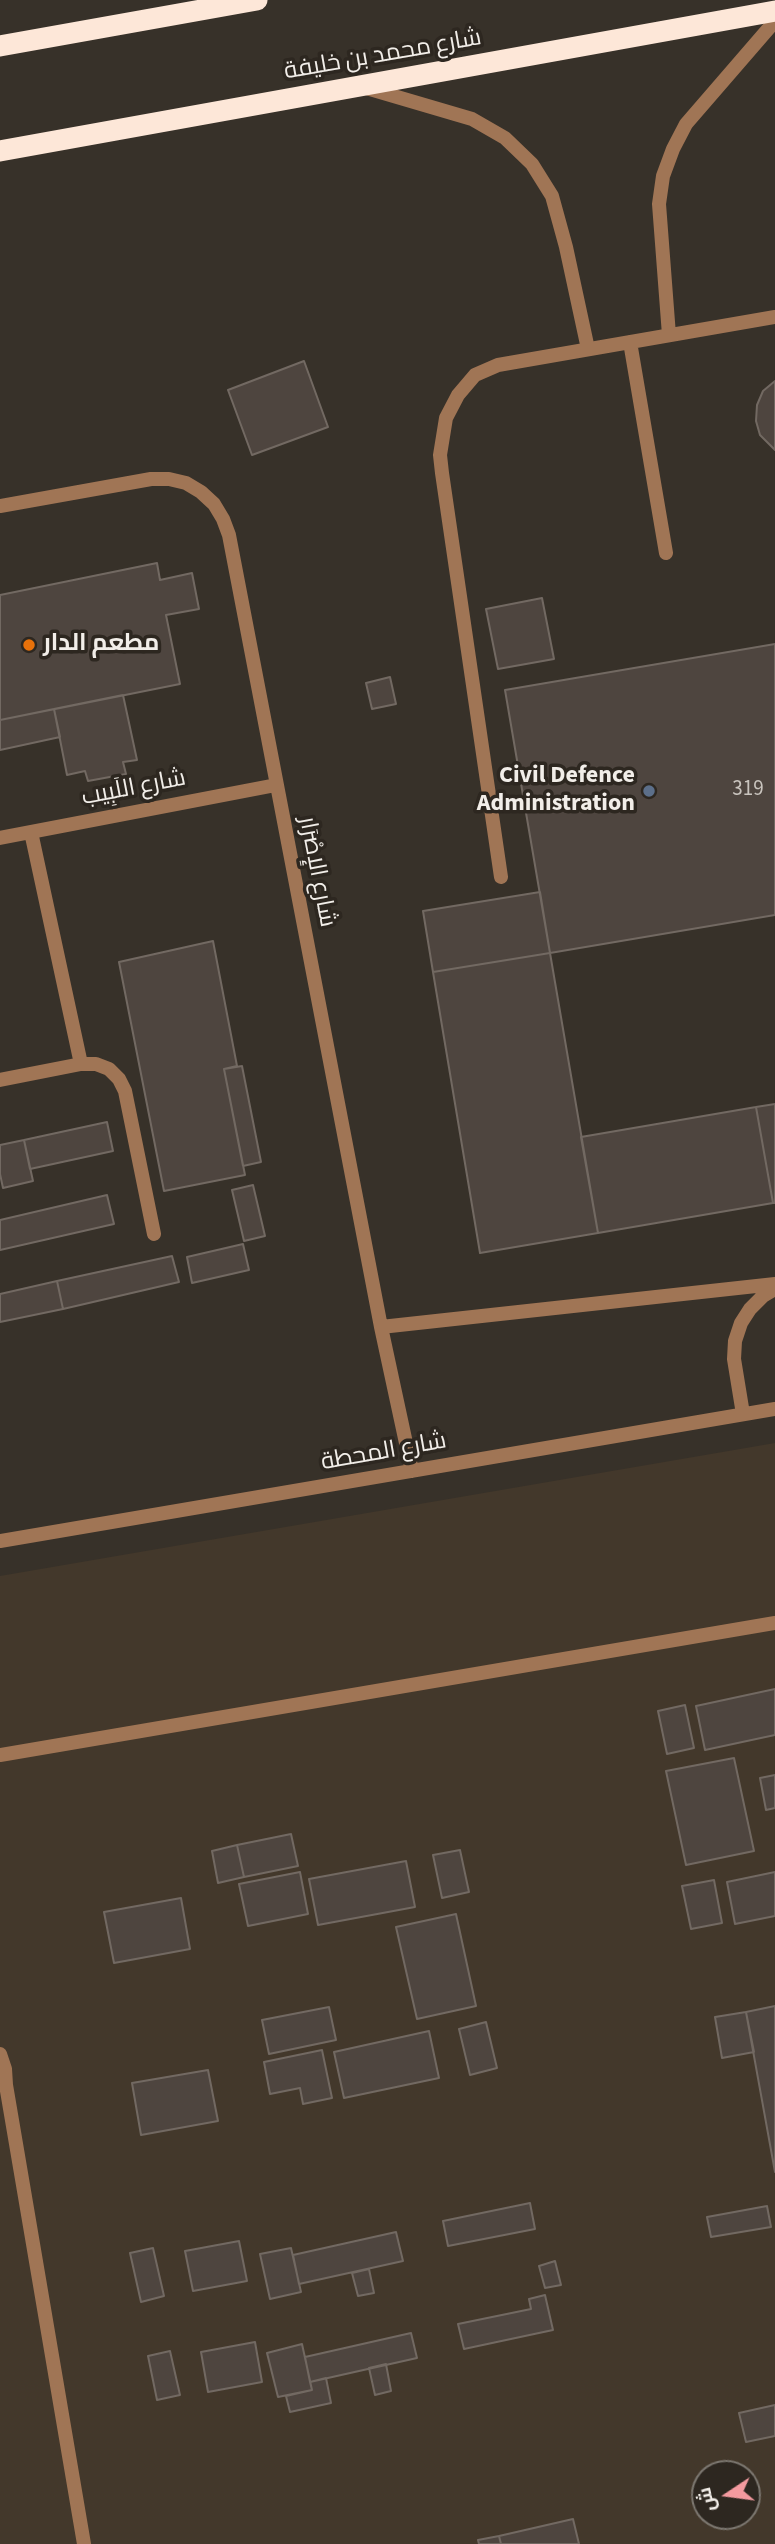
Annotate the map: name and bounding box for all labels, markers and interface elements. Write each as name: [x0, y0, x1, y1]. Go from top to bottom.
street label: شارع محمد بن خليفة: [282, 24, 484, 88]
place label: مطعم الدار: [43, 631, 159, 659]
marker: مطعم الدار: [21, 637, 37, 653]
place label: Civil Defence Administration: [477, 763, 635, 819]
street label: شارع اللَبِيب: [80, 765, 188, 813]
house number: 319: [732, 777, 764, 803]
marker: Civil Defence Administration: [641, 783, 657, 799]
street label: شارع الإِصْرَار: [291, 814, 341, 930]
street label: شارع المحطة: [319, 1428, 449, 1478]
north arrow: [691, 2460, 761, 2530]
text: ش: [691, 2484, 723, 2514]

